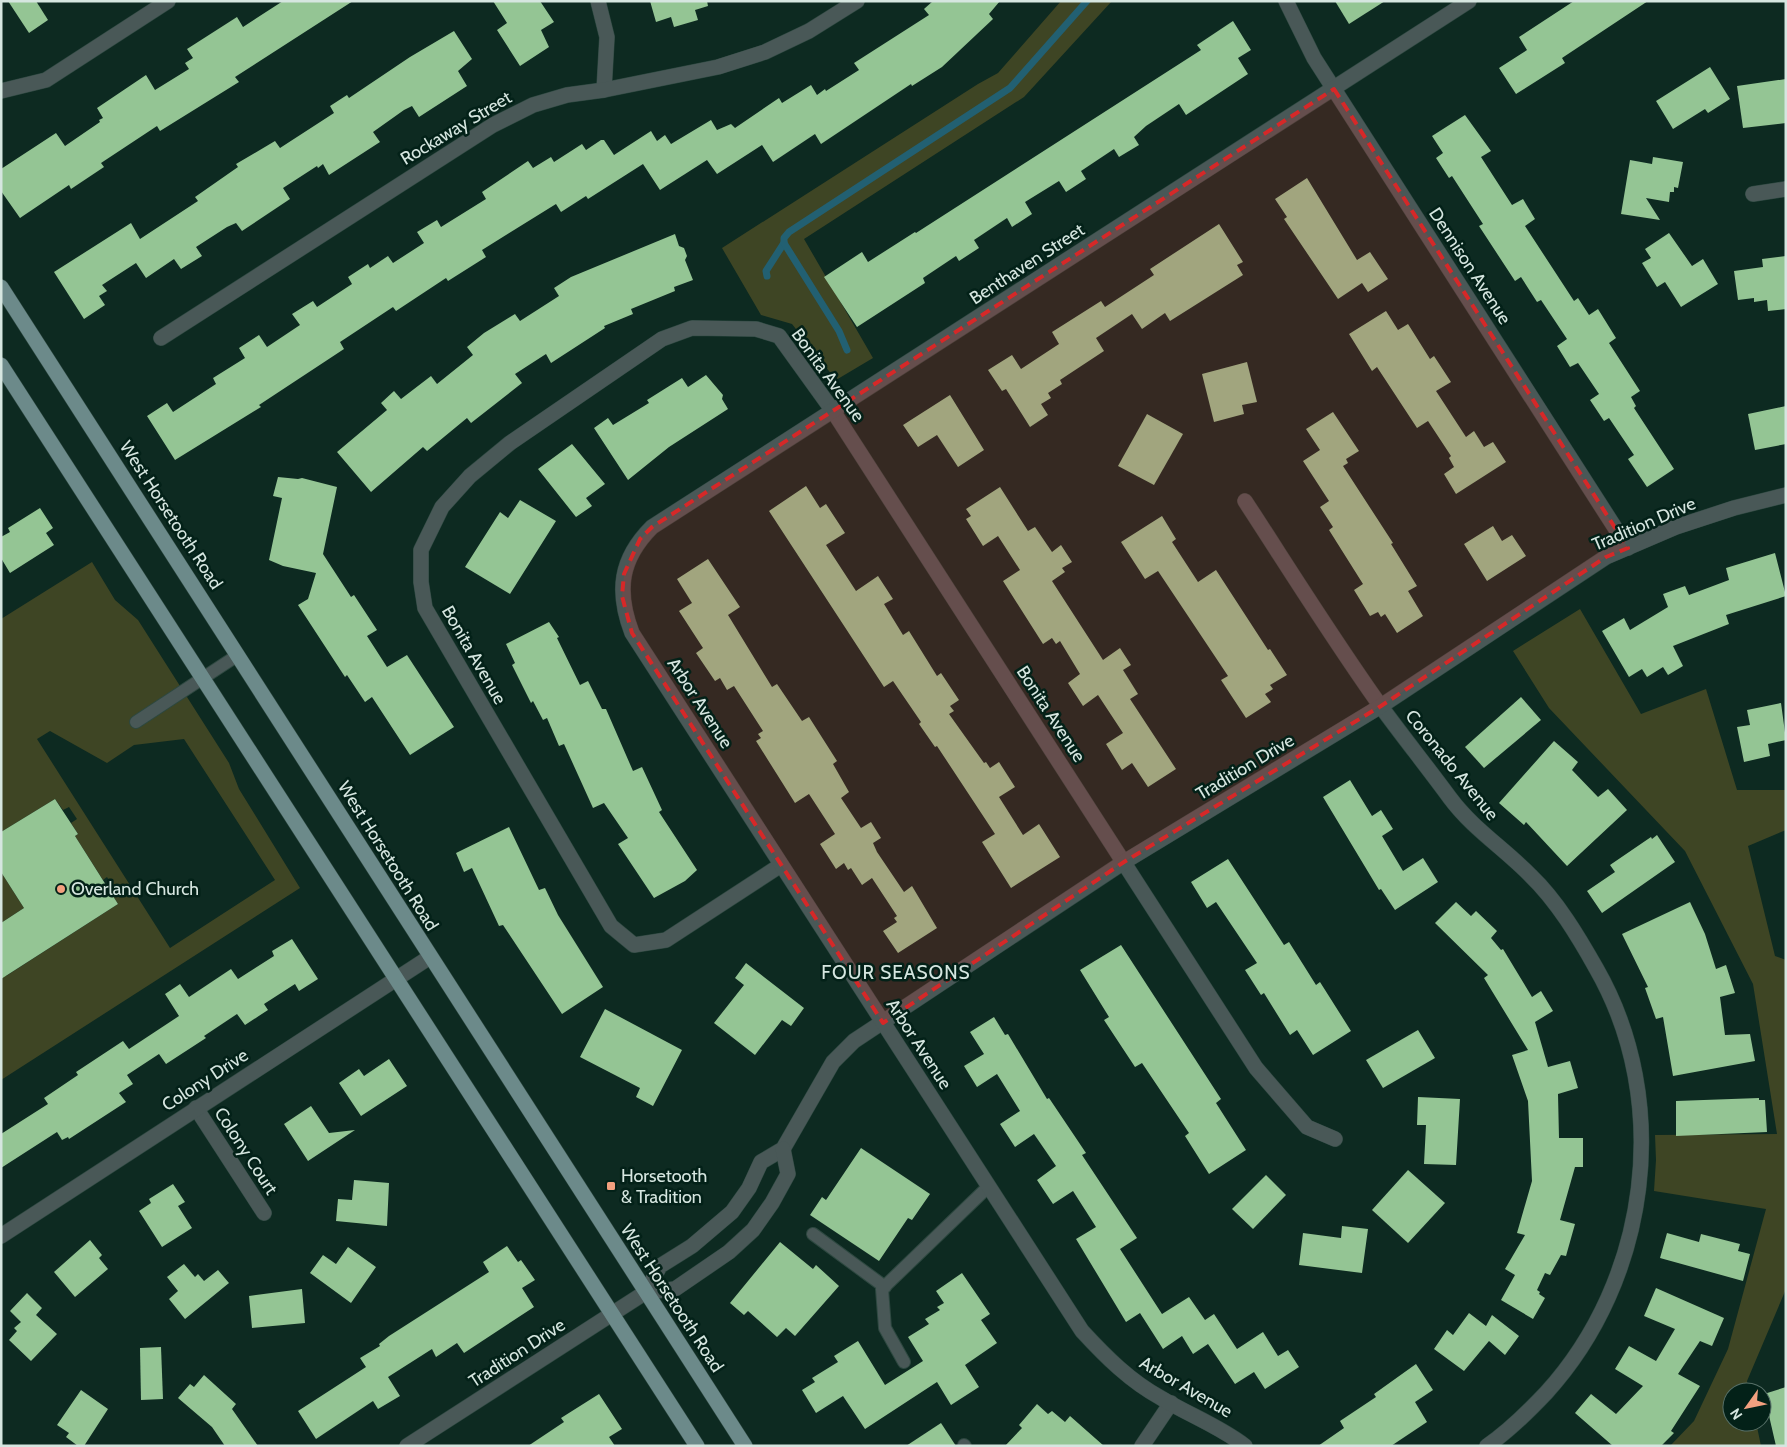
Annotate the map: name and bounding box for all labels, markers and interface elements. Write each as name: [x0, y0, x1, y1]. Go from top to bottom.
street label: Rockaway Street: [396, 86, 516, 170]
street label: Dennison Avenue: [1424, 204, 1516, 328]
street label: Benthaven Street: [966, 219, 1088, 309]
street label: Bonita Avenue: [787, 324, 869, 426]
street label: West Horsetooth Road: [115, 437, 227, 593]
street label: Tradition Drive: [1589, 492, 1699, 556]
street label: Bonita Avenue: [437, 602, 511, 708]
street label: Arbor Avenue: [663, 654, 737, 752]
street label: Bonita Avenue: [1012, 662, 1090, 766]
street label: Coronado Avenue: [1401, 705, 1503, 825]
street label: Tradition Drive: [1192, 729, 1298, 805]
street label: West Horsetooth Road: [333, 777, 443, 935]
place label: Overland Church: [71, 878, 199, 900]
marker: Overland Church: [55, 883, 67, 895]
district label: FOUR SEASONS: [821, 961, 971, 984]
street label: Arbor Avenue: [882, 995, 956, 1093]
street label: Colony Drive: [158, 1044, 252, 1116]
street label: Colony Court: [210, 1103, 282, 1199]
place label: Horsetooth & Tradition: [621, 1165, 707, 1208]
marker: Horsetooth & Tradition: [605, 1180, 617, 1192]
street label: West Horsetooth Road: [616, 1220, 728, 1376]
street label: Tradition Drive: [465, 1314, 569, 1392]
street label: Arbor Avenue: [1136, 1352, 1236, 1422]
north arrow: [1722, 1382, 1772, 1432]
text: N: [1726, 1405, 1746, 1423]

